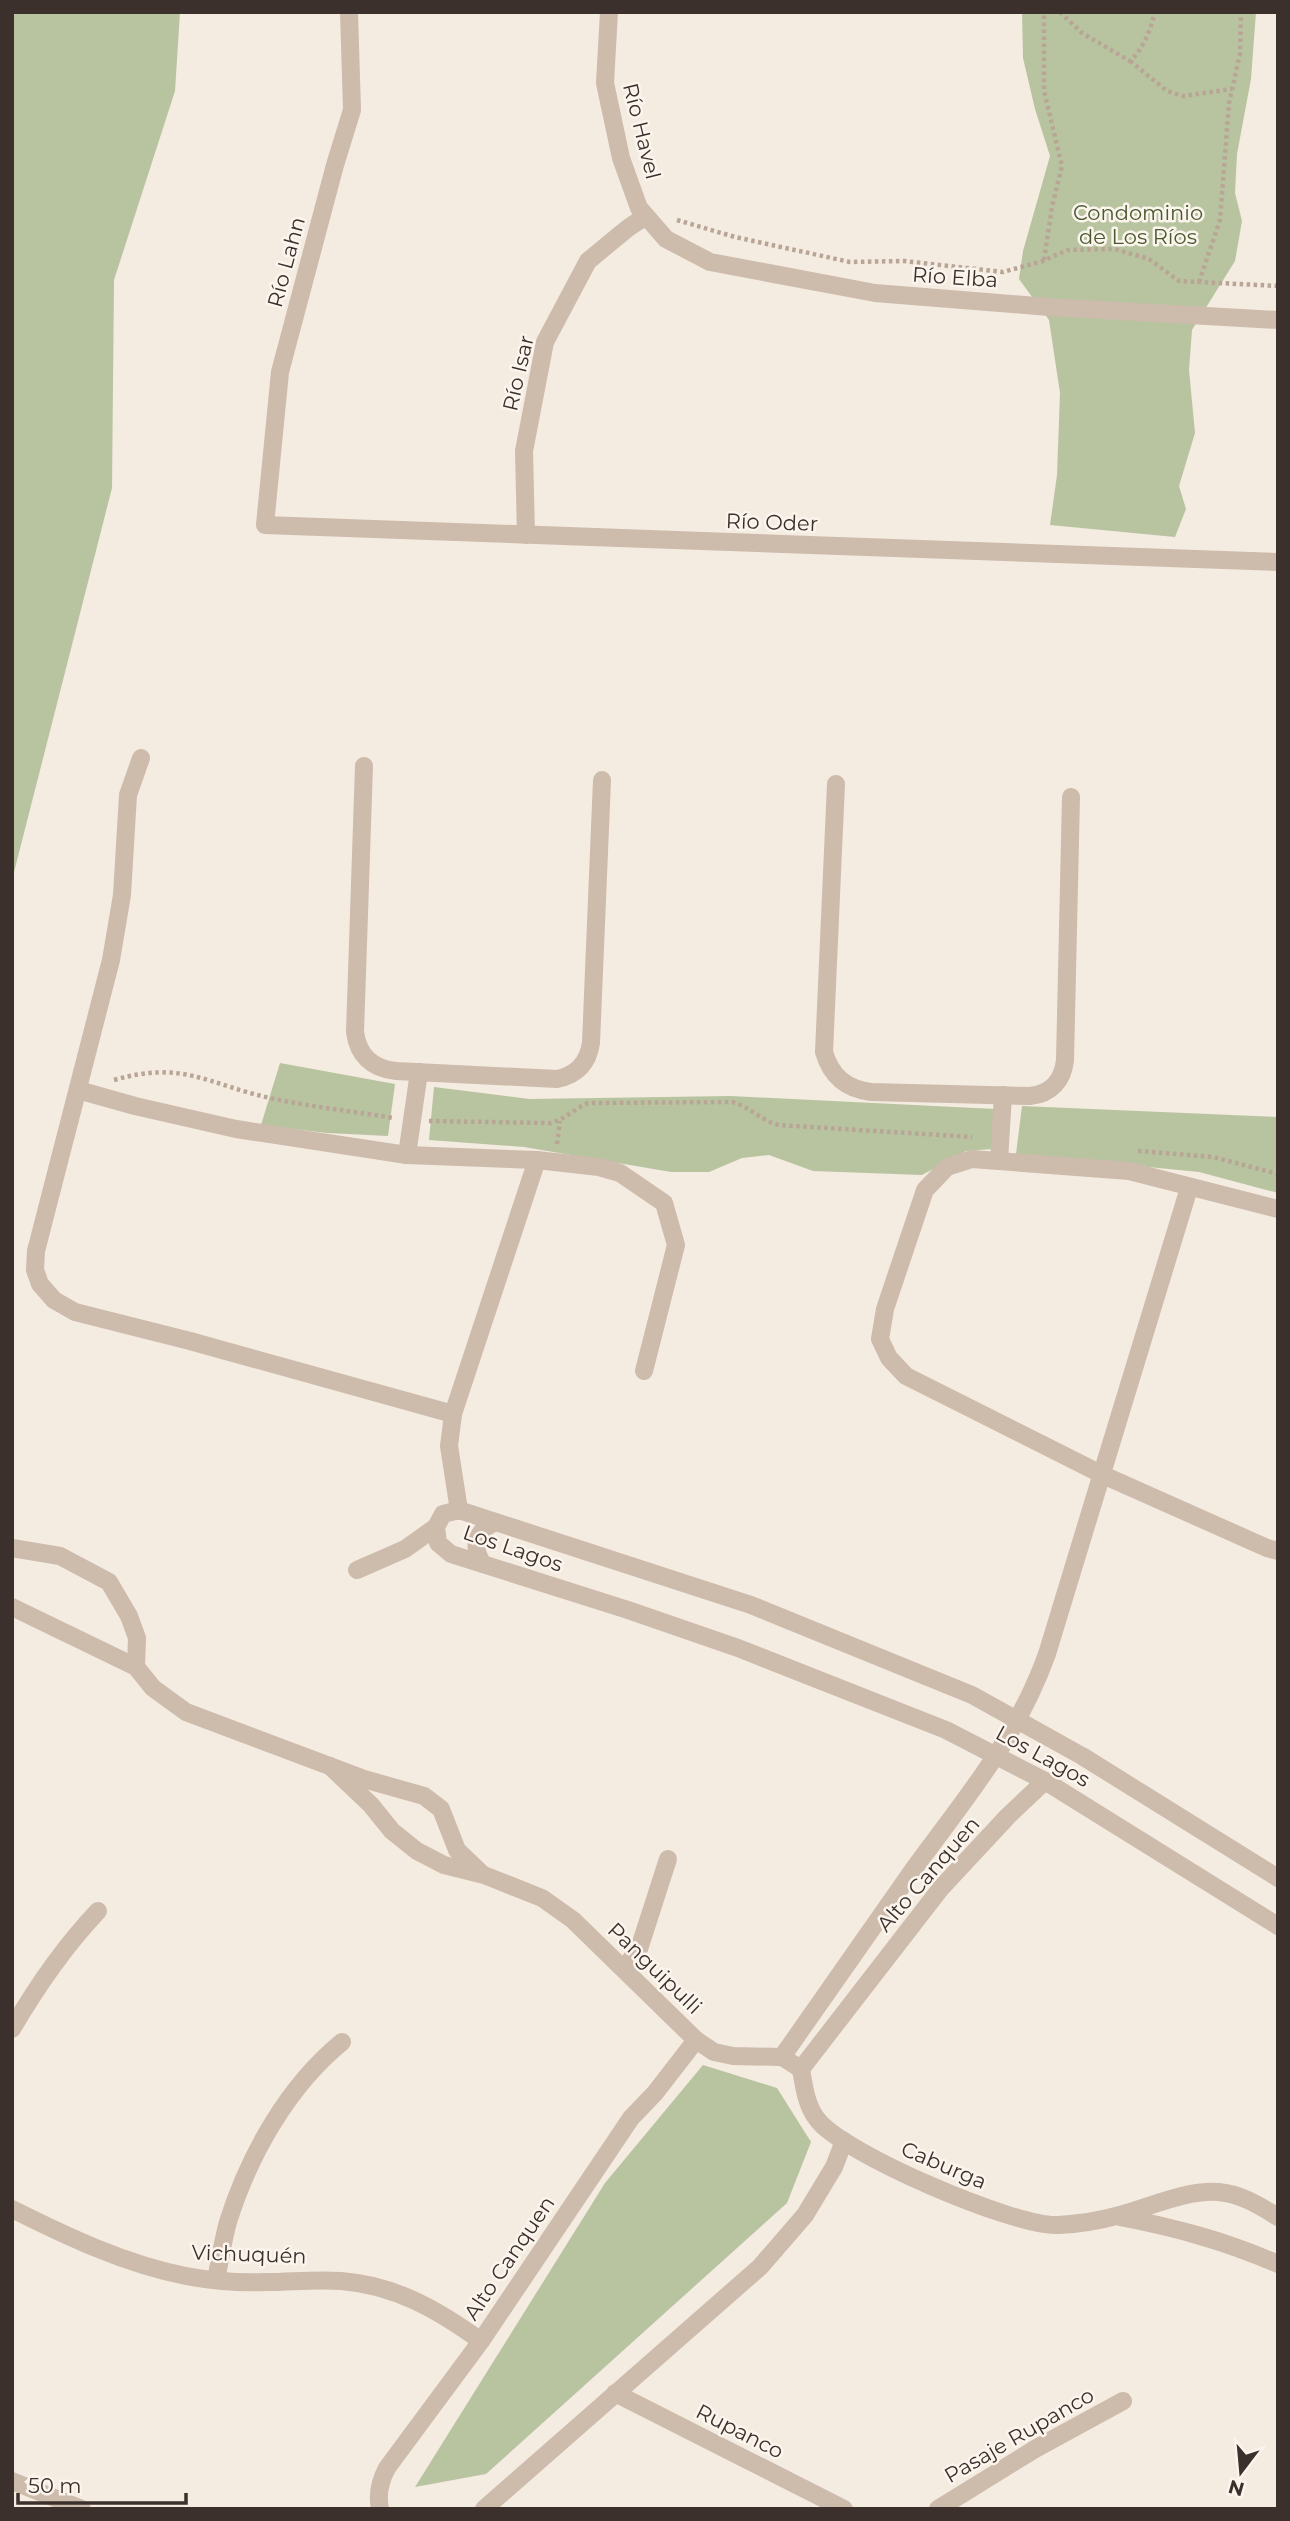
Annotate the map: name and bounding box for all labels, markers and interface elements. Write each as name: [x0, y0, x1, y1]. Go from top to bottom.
street label: Río Havel: [618, 80, 666, 182]
park label: Condominio de Los Ríos: [1073, 200, 1203, 249]
street label: Río Lahn: [262, 214, 310, 310]
street label: Río Elba: [911, 262, 999, 292]
street label: Río Isar: [497, 333, 539, 413]
street label: Río Oder: [725, 508, 819, 536]
street label: Los Lagos: [460, 1519, 566, 1577]
street label: Los Lagos: [992, 1720, 1094, 1792]
street label: Alto Canquen: [871, 1812, 985, 1936]
street label: Panguipulli: [603, 1917, 707, 2019]
street label: Caburga: [898, 2136, 990, 2194]
street label: Alto Canquen: [458, 2191, 560, 2325]
street label: Vichuquén: [191, 2239, 307, 2269]
street label: Pasaje Rupanco: [940, 2382, 1098, 2488]
street label: Rupanco: [692, 2398, 788, 2464]
north arrow: [1206, 2437, 1276, 2507]
scale bar: [18, 2462, 186, 2506]
text: 50 m: [28, 2473, 82, 2498]
text: N: [1226, 2475, 1247, 2501]

